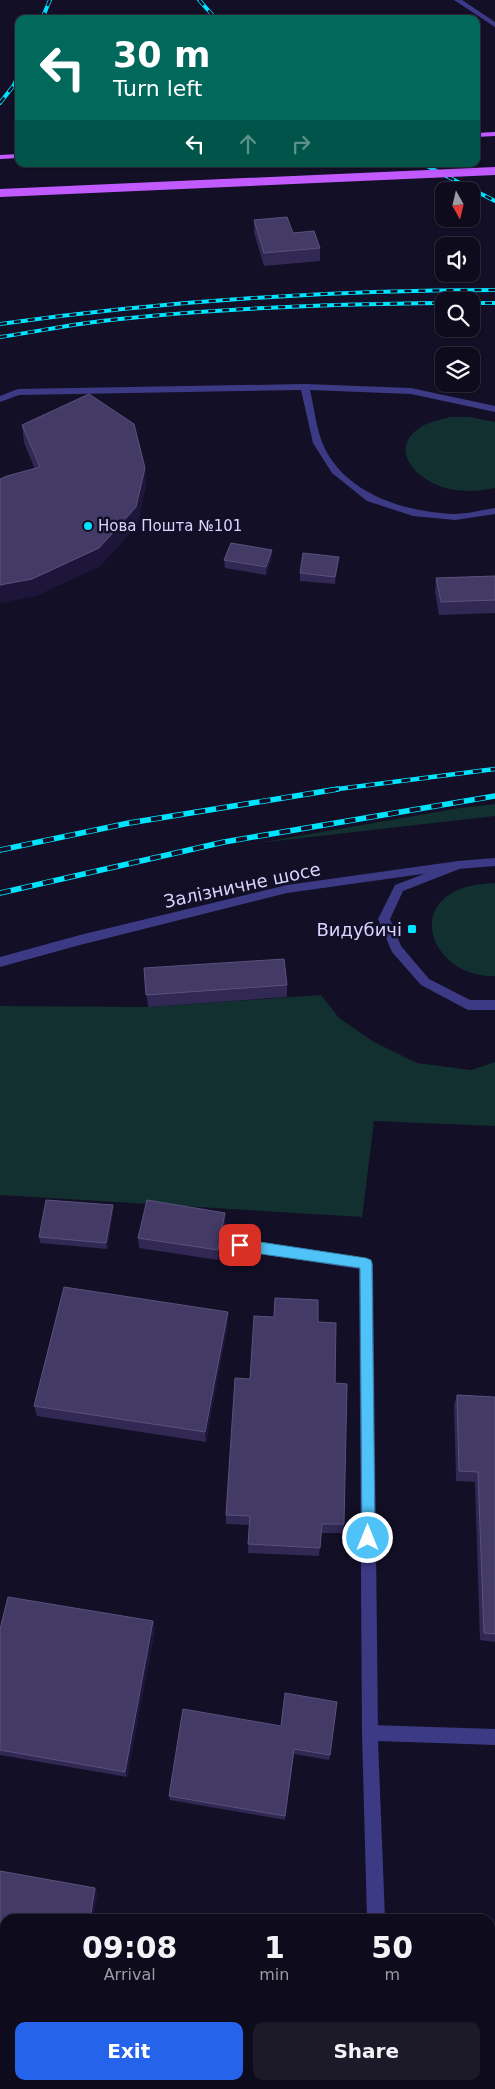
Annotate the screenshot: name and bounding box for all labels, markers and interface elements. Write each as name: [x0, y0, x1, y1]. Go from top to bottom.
icon: left: [30, 35, 95, 100]
text: 30 m: [113, 35, 210, 75]
text: Turn left: [113, 76, 202, 101]
icon: left: [181, 130, 209, 158]
icon: ahead: [234, 130, 262, 158]
icon: right: [287, 130, 315, 158]
north arrow: [435, 182, 480, 228]
map controls: [435, 182, 480, 392]
button: sound: [435, 237, 480, 282]
button: search: [435, 292, 480, 337]
button: layers: [435, 347, 480, 392]
place label: Нова Пошта №101: [98, 517, 242, 535]
marker: Нова Пошта №101: [82, 520, 94, 532]
street label: Залізничне шосе: [162, 858, 322, 912]
place label: Видубичі: [316, 919, 402, 940]
marker: Видубичі: [406, 923, 418, 935]
pin: [219, 1224, 261, 1266]
icon: arrive: [226, 1231, 254, 1259]
position arrow: [341, 1511, 393, 1563]
text: 09:08: [82, 1930, 177, 1965]
text: 1: [264, 1930, 285, 1965]
text: 50: [371, 1930, 413, 1965]
text: Arrival: [104, 1965, 156, 1984]
text: min: [259, 1965, 289, 1984]
text: m: [384, 1965, 400, 1984]
button: Exit: [15, 2022, 243, 2080]
button: Share: [253, 2022, 480, 2080]

